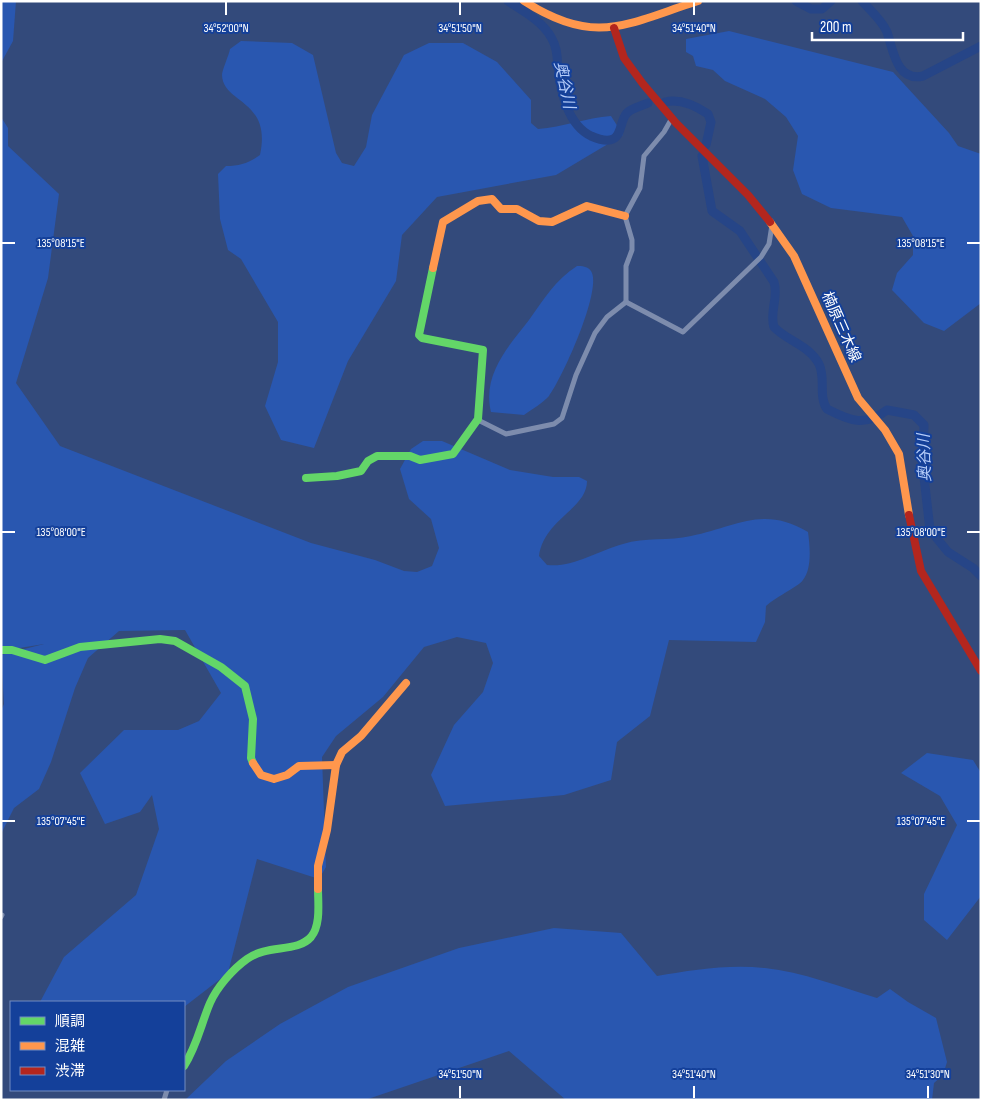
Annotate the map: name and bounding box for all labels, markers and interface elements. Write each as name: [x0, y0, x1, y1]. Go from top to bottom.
scale bar: [812, 10, 963, 42]
text: 200 m: [820, 18, 852, 37]
text: 34°52'00"N: [203, 21, 249, 36]
text: 34°51'50"N: [438, 21, 482, 36]
text: 34°51'40"N: [672, 21, 716, 36]
water label: 奥谷川: [550, 60, 579, 112]
text: 135°08'15"E: [37, 236, 85, 251]
text: 135°08'15"E: [897, 236, 945, 251]
street label: 楠原三木線: [817, 289, 865, 365]
water label: 奥谷川: [915, 432, 935, 482]
text: 135°08'00"E: [36, 525, 86, 540]
text: 135°08'00"E: [896, 525, 946, 540]
text: 135°07'45"E: [37, 814, 85, 829]
text: 135°07'45"E: [897, 814, 945, 829]
legend: [10, 1001, 185, 1091]
text: 順調: [55, 1012, 85, 1031]
text: 混雑: [55, 1037, 85, 1056]
text: 渋滞: [55, 1062, 85, 1081]
text: 34°51'50"N: [438, 1067, 482, 1082]
text: 34°51'40"N: [672, 1067, 716, 1082]
text: 34°51'30"N: [906, 1067, 950, 1082]

